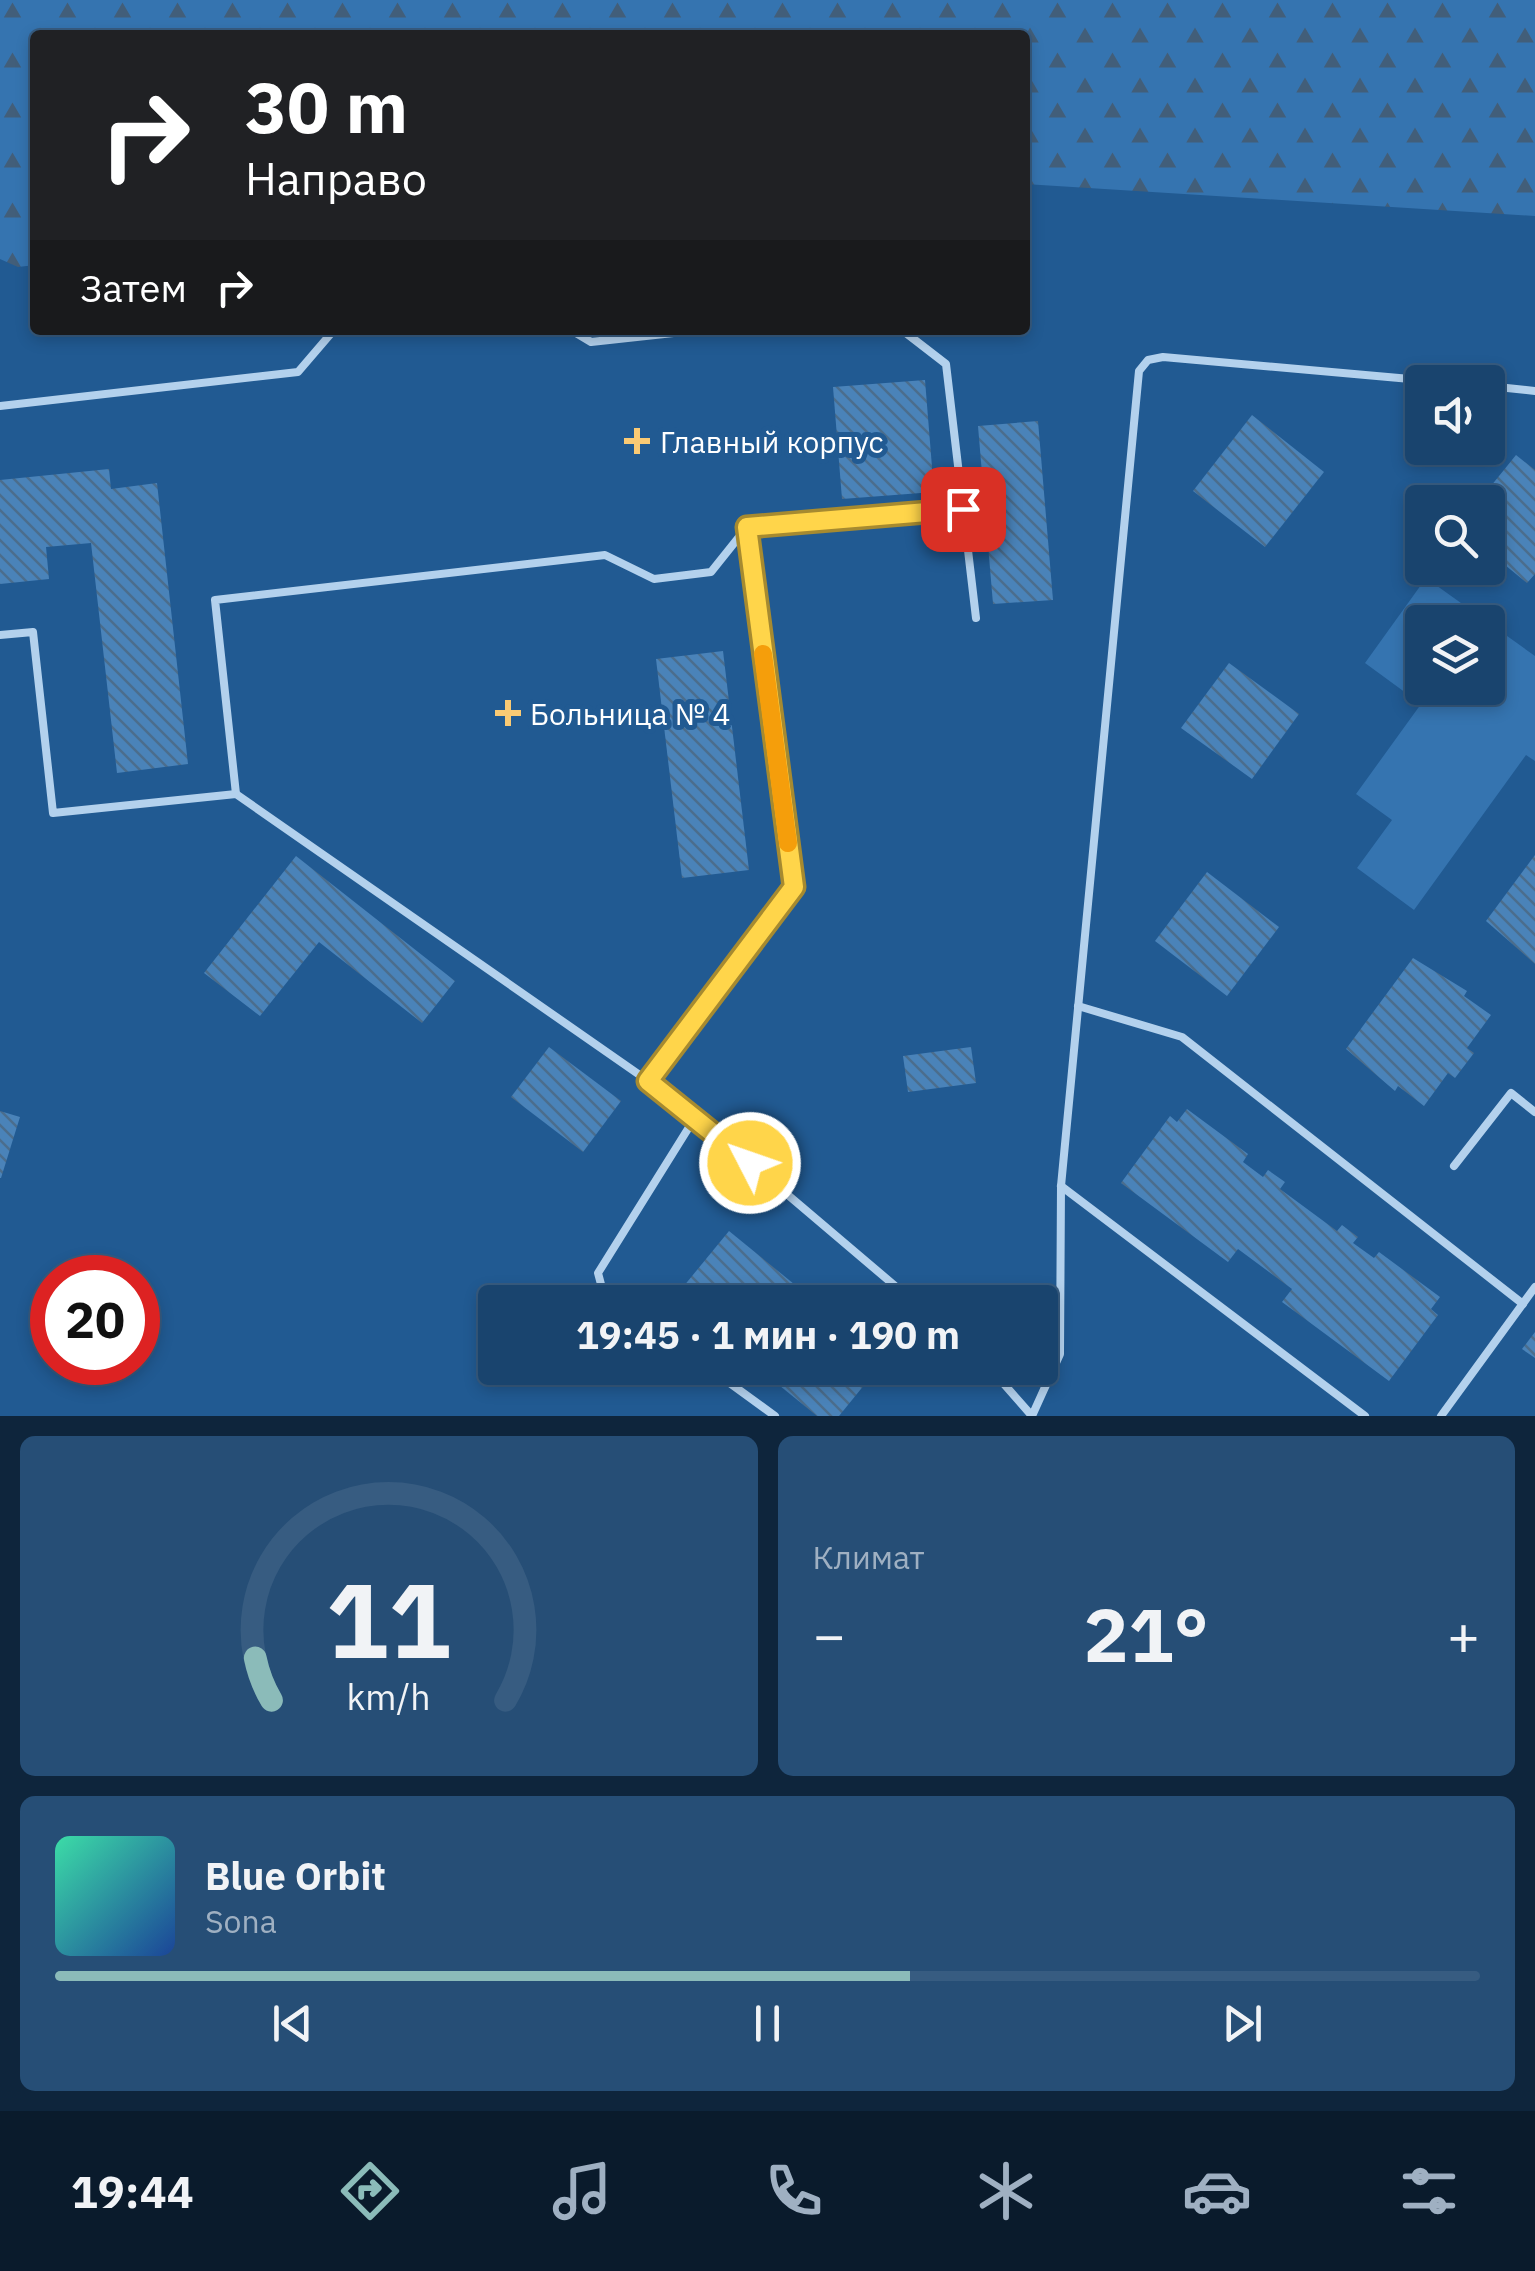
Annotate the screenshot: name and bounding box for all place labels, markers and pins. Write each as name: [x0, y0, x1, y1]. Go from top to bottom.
place label: Главный корпус: [660, 422, 884, 461]
marker: Главный корпус: [624, 428, 650, 454]
pin: [921, 467, 1006, 552]
place label: Больница № 4: [530, 694, 731, 733]
marker: Больница № 4: [495, 700, 521, 726]

